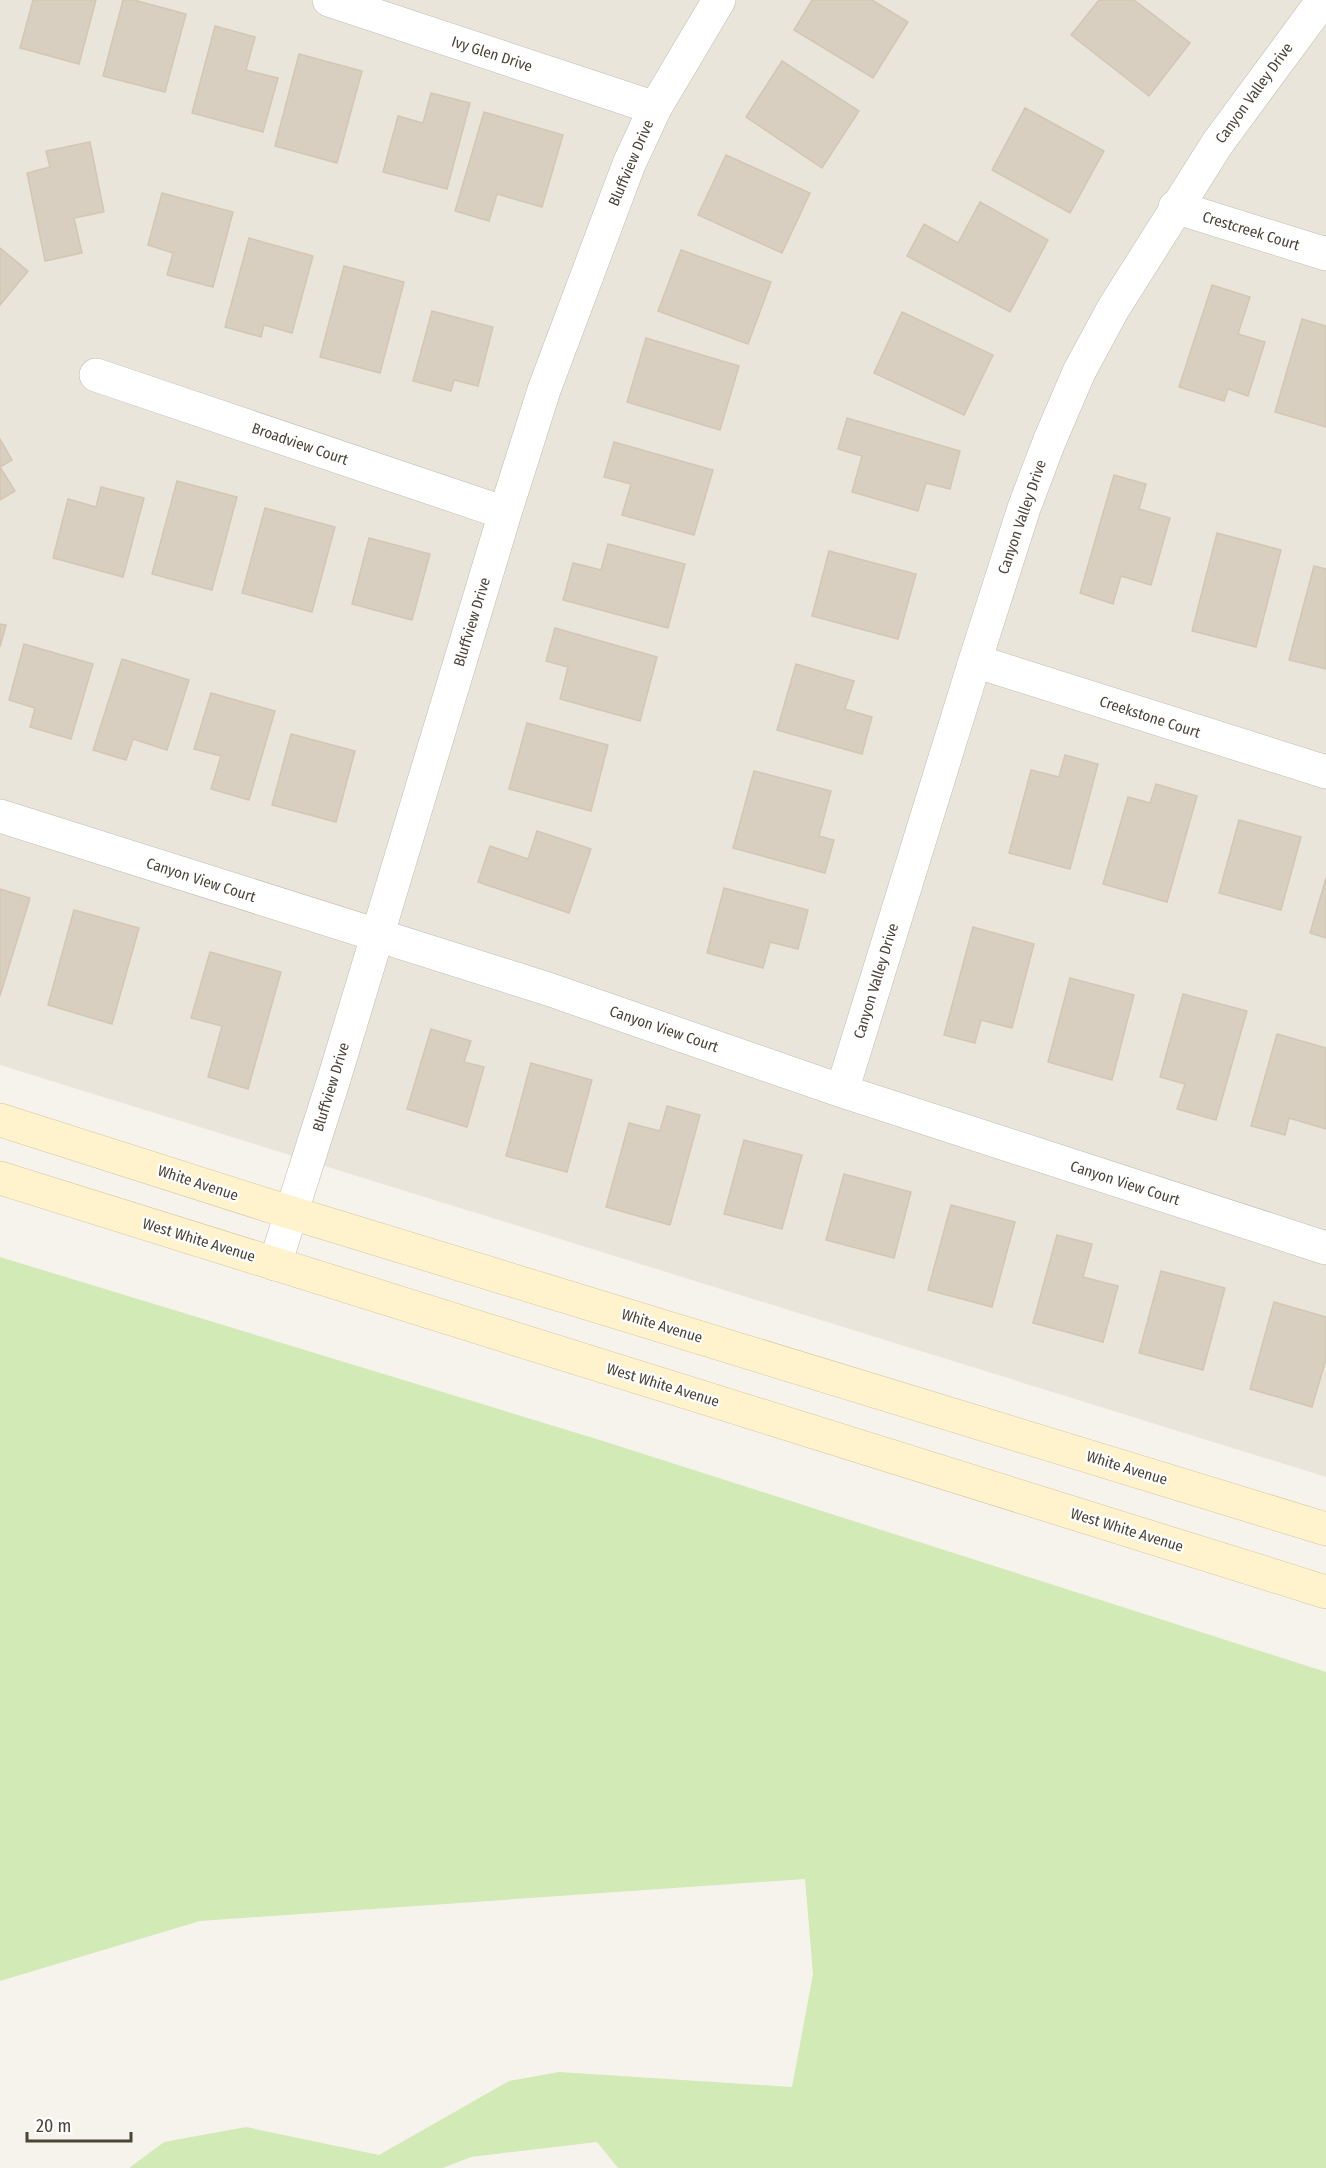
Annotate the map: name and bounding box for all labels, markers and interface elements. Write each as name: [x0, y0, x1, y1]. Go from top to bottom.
street label: Ivy Glen Drive: [449, 32, 535, 76]
street label: Canyon Valley Drive: [1211, 39, 1297, 147]
street label: Bluffview Drive: [605, 117, 657, 209]
street label: Crestcreek Court: [1200, 208, 1302, 254]
street label: Broadview Court: [250, 419, 351, 469]
street label: Canyon Valley Drive: [994, 457, 1050, 577]
street label: Bluffview Drive: [450, 575, 494, 669]
street label: Creekstone Court: [1097, 692, 1203, 742]
street label: Canyon View Court: [144, 854, 258, 906]
street label: Canyon Valley Drive: [850, 921, 902, 1041]
street label: Canyon View Court: [607, 1002, 721, 1056]
street label: Bluffview Drive: [309, 1040, 353, 1134]
street label: Canyon View Court: [1068, 1157, 1182, 1209]
street label: White Avenue: [155, 1162, 241, 1204]
street label: West White Avenue: [140, 1214, 258, 1266]
street label: White Avenue: [619, 1305, 705, 1347]
street label: West White Avenue: [604, 1359, 722, 1411]
street label: White Avenue: [1084, 1447, 1170, 1489]
street label: West White Avenue: [1068, 1504, 1186, 1556]
scale bar: [27, 2105, 130, 2143]
text: 20 m: [36, 2115, 71, 2137]

